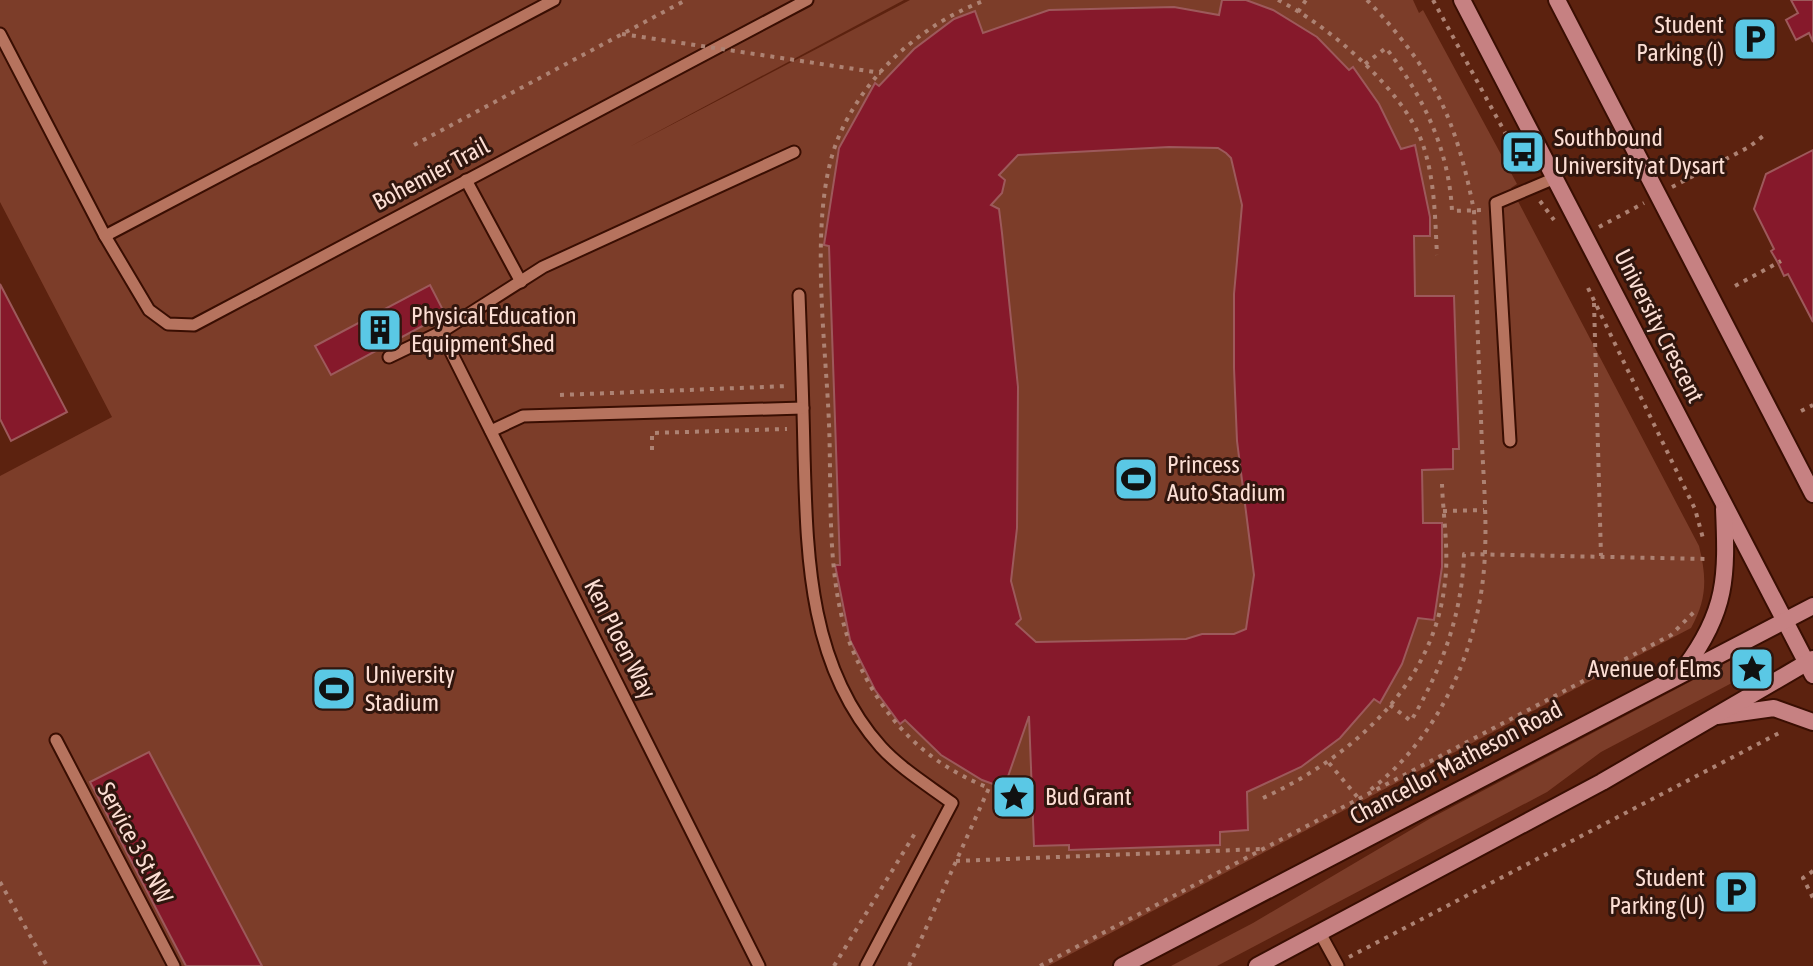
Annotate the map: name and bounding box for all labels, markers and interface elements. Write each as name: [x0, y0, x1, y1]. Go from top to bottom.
place label: Student Parking (I): [1636, 11, 1724, 66]
parking icon: Student Parking (I): [1731, 15, 1779, 63]
place label: Southbound University at Dysart: [1554, 124, 1725, 179]
bus stop icon: Southbound University at Dysart: [1499, 128, 1547, 176]
street label: Bohemier Trail: [368, 131, 494, 216]
street label: University Crescent: [1609, 245, 1710, 407]
place label: Physical Education Equipment Shed: [411, 302, 577, 357]
building icon: Physical Education Equipment Shed: [356, 306, 404, 354]
place label: Princess Auto Stadium: [1167, 451, 1286, 506]
sports icon: Princess Auto Stadium: [1112, 455, 1160, 503]
street label: Ken Ploen Way: [579, 575, 662, 703]
place icon: Avenue of Elms: [1728, 645, 1776, 693]
place label: Avenue of Elms: [1588, 655, 1721, 682]
place label: University Stadium: [365, 661, 455, 716]
sports icon: University Stadium: [310, 665, 358, 713]
street label: Chancellor Matheson Road: [1345, 695, 1566, 830]
place icon: Bud Grant: [990, 773, 1038, 821]
street label: Service 3 St NW: [92, 778, 179, 908]
place label: Bud Grant: [1045, 783, 1132, 810]
place label: Student Parking (U): [1609, 864, 1705, 919]
parking icon: Student Parking (U): [1712, 868, 1760, 916]

